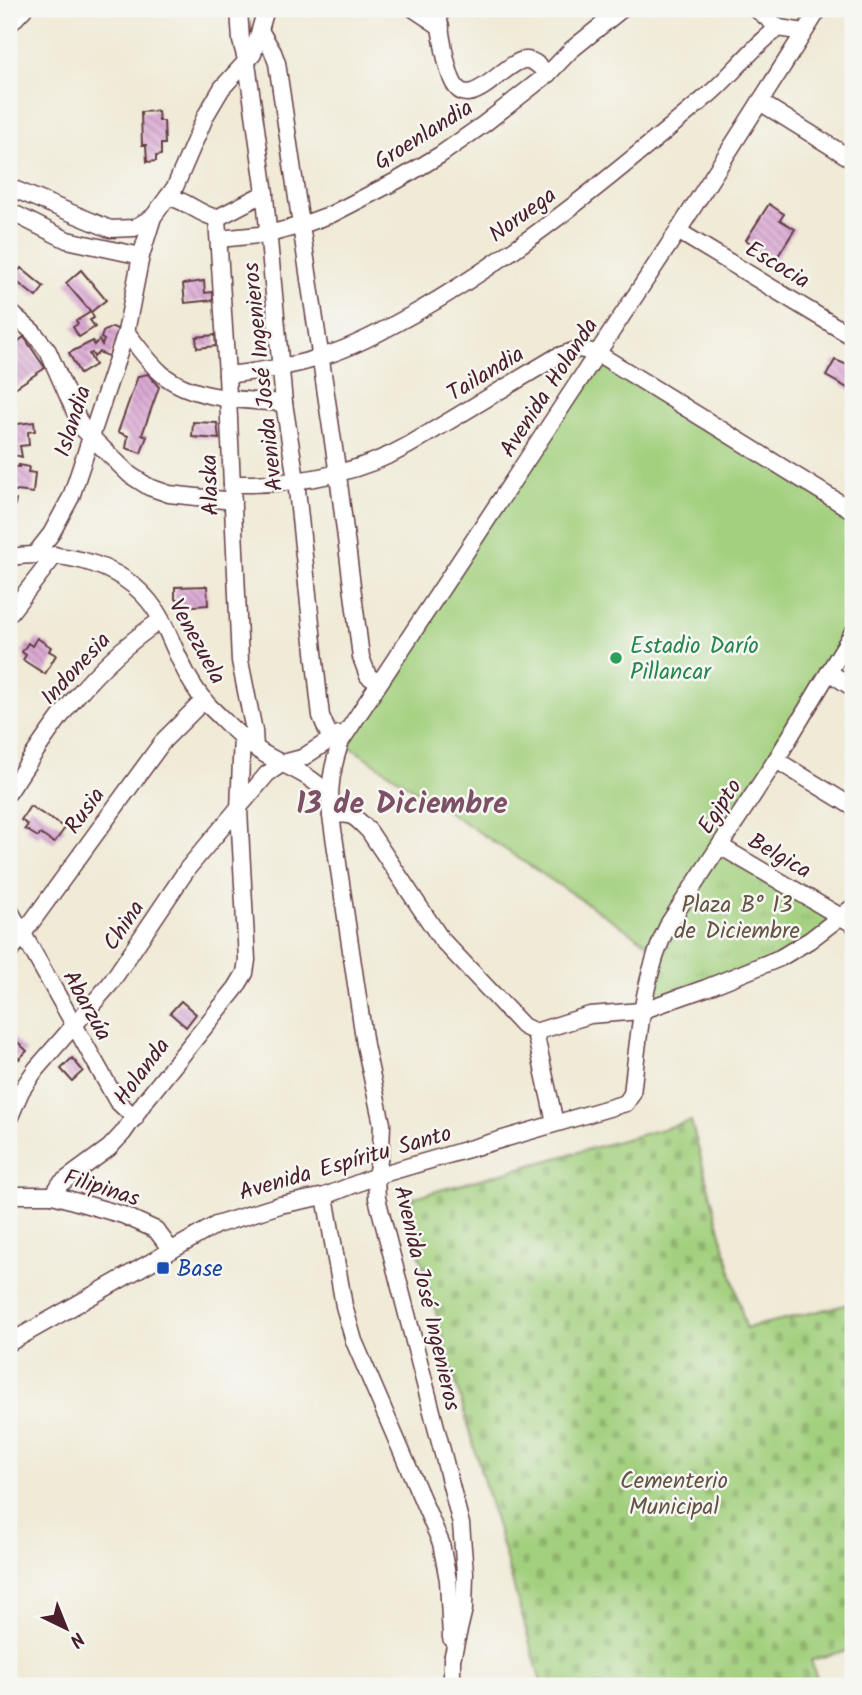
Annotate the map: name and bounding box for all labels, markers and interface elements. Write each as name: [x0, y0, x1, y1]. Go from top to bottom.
street label: Groenlandia: [367, 91, 481, 180]
street label: Noruega: [482, 179, 565, 253]
street label: Escocia: [738, 232, 816, 299]
street label: Avenida José Ingenieros: [234, 260, 294, 493]
street label: Avenida Holanda: [491, 311, 608, 465]
street label: Tailandia: [440, 337, 532, 412]
street label: Islandia: [45, 381, 102, 462]
street label: Alaska: [192, 453, 230, 516]
street label: Venezuela: [158, 593, 235, 691]
street label: Indonesia: [33, 624, 120, 715]
place label: Estadio Darío Pillancar: [630, 629, 759, 691]
marker: Estadio Darío Pillancar: [608, 650, 624, 666]
street label: Egipto: [689, 772, 752, 842]
street label: Rusia: [56, 780, 115, 842]
district label: 13 de Diciembre: [296, 781, 508, 829]
street label: Belgica: [741, 824, 817, 889]
park label: Plaza B° 13 de Diciembre: [674, 888, 800, 950]
street label: China: [94, 893, 155, 959]
street label: Abarzúa: [52, 964, 121, 1048]
street label: Holanda: [105, 1031, 180, 1114]
street label: Avenida Espíritu Santo: [235, 1116, 456, 1212]
street label: Filipinas: [59, 1160, 144, 1218]
street label: Avenida José Ingenieros: [383, 1182, 470, 1415]
place label: Base: [177, 1252, 223, 1288]
marker: Base: [155, 1260, 171, 1276]
park label: Cementerio Municipal: [620, 1464, 728, 1526]
north arrow: [32, 1594, 102, 1664]
text: N: [62, 1624, 91, 1654]

